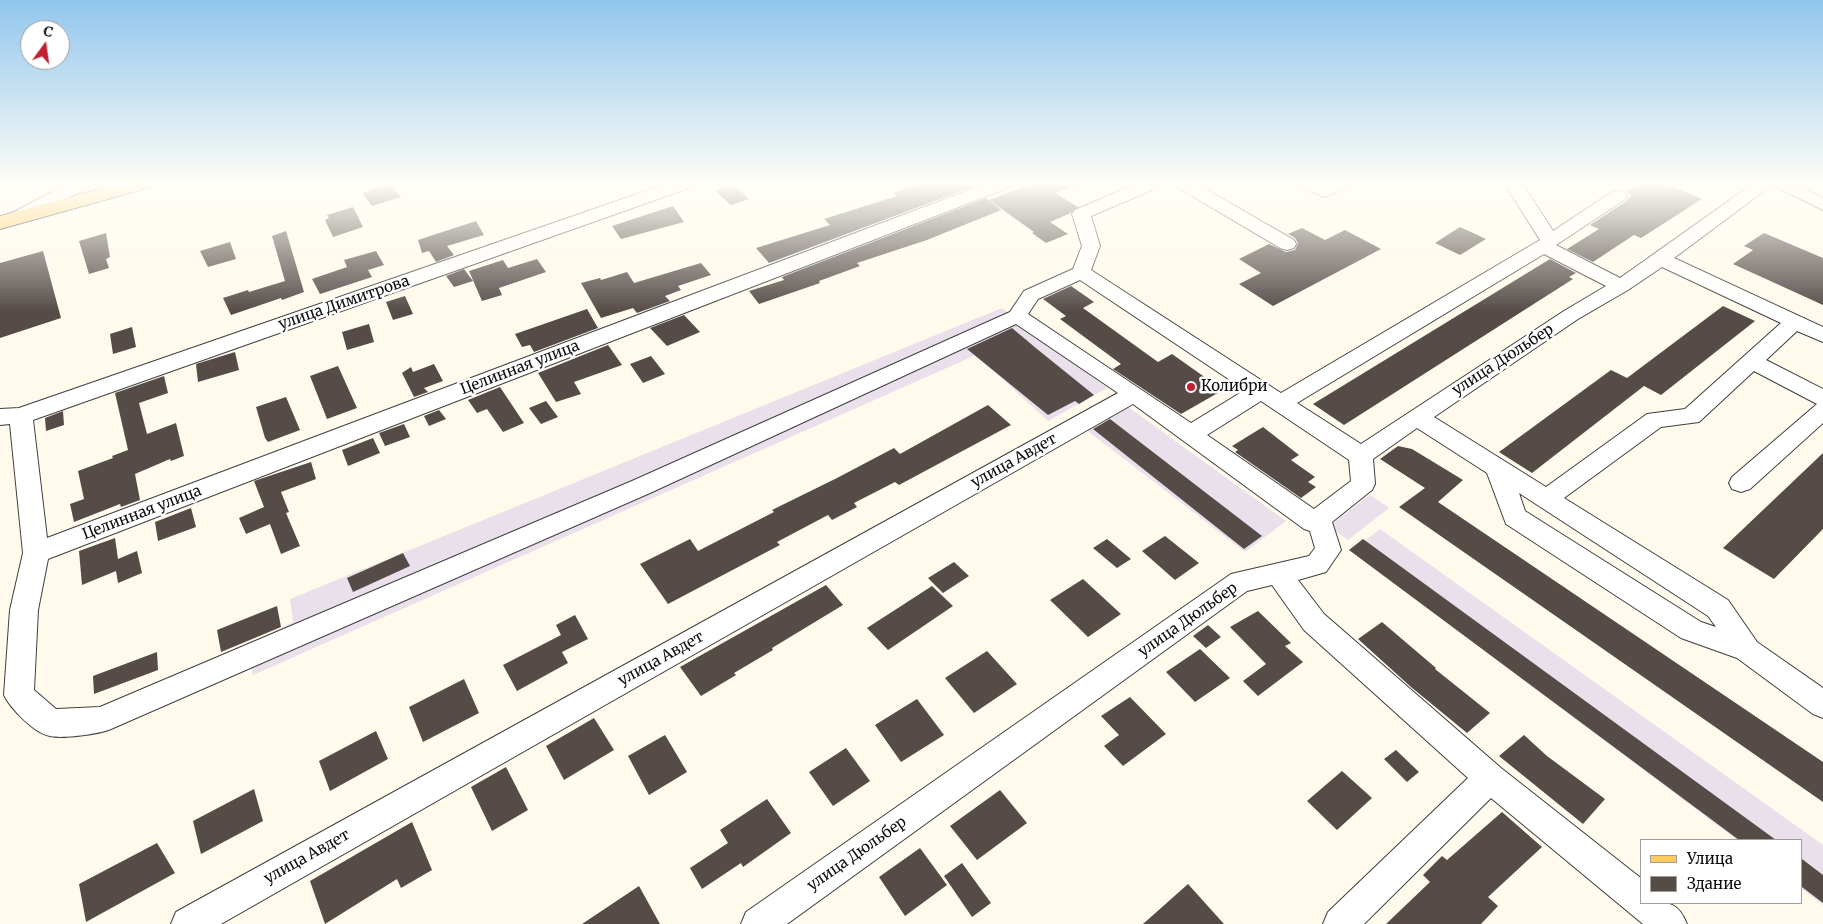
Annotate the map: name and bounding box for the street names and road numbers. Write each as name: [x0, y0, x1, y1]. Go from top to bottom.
street label: улица Димитрова: [276, 272, 412, 334]
street label: улица Дюльбер: [1449, 321, 1557, 399]
street label: Целинная улица: [458, 337, 582, 399]
street label: улица Авдет: [968, 430, 1060, 492]
street label: Целинная улица: [80, 482, 204, 544]
street label: улица Дюльбер: [1135, 579, 1241, 661]
street label: улица Авдет: [615, 628, 707, 690]
street label: улица Дюльбер: [804, 813, 910, 895]
street label: улица Авдет: [261, 826, 353, 888]

